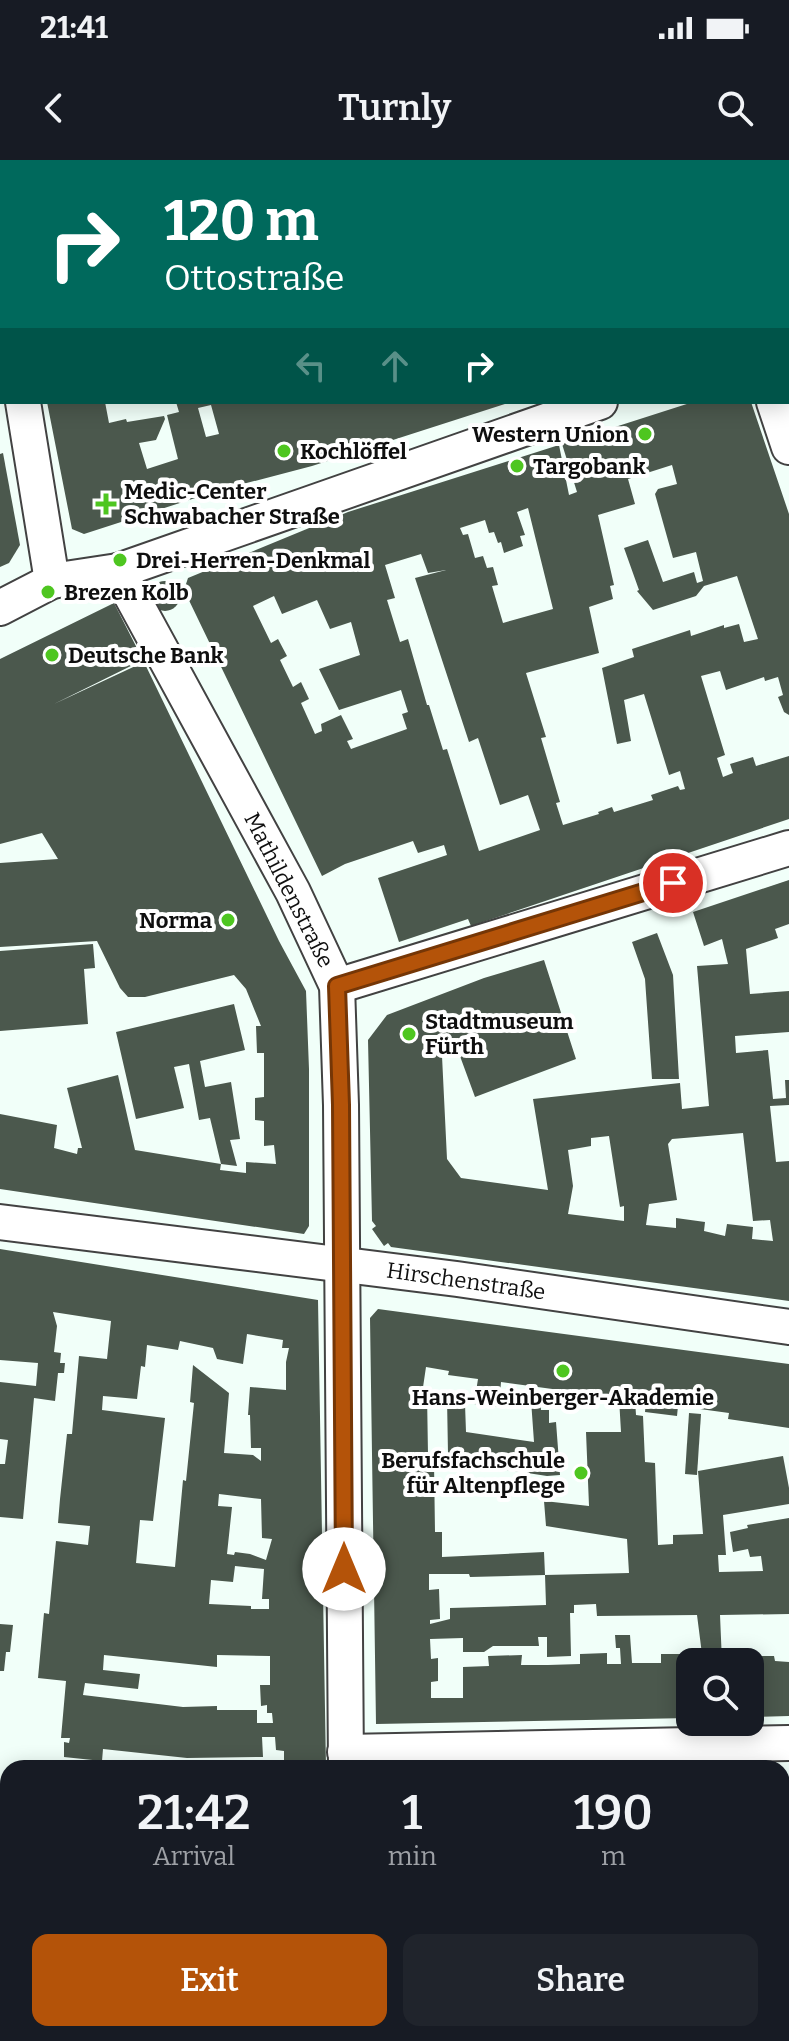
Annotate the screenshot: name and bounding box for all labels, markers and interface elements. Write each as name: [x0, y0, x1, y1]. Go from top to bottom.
text: 21:41: [40, 10, 108, 46]
icon: back: [32, 86, 76, 130]
text: Turnly: [338, 86, 451, 130]
icon: search: [713, 86, 757, 130]
text: 120 m: [164, 188, 319, 255]
icon: right: [32, 192, 136, 296]
text: Ottostraße: [164, 256, 344, 300]
icon: left: [289, 344, 333, 388]
icon: ahead: [373, 344, 417, 388]
icon: right: [457, 344, 501, 388]
place label: Western Union: [472, 421, 629, 448]
marker: Western Union: [636, 425, 654, 443]
place label: Kochlöffel: [300, 438, 407, 465]
marker: Kochlöffel: [275, 442, 293, 460]
place label: Targobank: [533, 453, 645, 480]
marker: Targobank: [508, 457, 526, 475]
place label: Medic-Center Schwabacher Straße: [124, 478, 340, 530]
marker: Medic-Center Schwabacher Straße: [95, 493, 117, 515]
place label: Drei-Herren-Denkmal: [136, 547, 370, 574]
marker: Drei-Herren-Denkmal: [111, 551, 129, 569]
place label: Brezen Kolb: [64, 579, 189, 606]
marker: Brezen Kolb: [39, 583, 57, 601]
place label: Deutsche Bank: [68, 642, 224, 669]
marker: Deutsche Bank: [43, 646, 61, 664]
street label: Mathildenstraße: [238, 808, 340, 972]
pin: [639, 849, 707, 917]
icon: arrive: [651, 861, 695, 905]
place label: Norma: [139, 907, 213, 934]
marker: Norma: [219, 911, 237, 929]
place label: Stadtmuseum Fürth: [425, 1008, 574, 1060]
marker: Stadtmuseum Fürth: [400, 1025, 418, 1043]
street label: Hirschenstraße: [385, 1256, 547, 1306]
marker: Hans-Weinberger-Akademie: [554, 1362, 572, 1380]
place label: Hans-Weinberger-Akademie: [412, 1384, 714, 1411]
place label: Berufsfachschule für Altenpflege: [381, 1447, 565, 1499]
marker: Berufsfachschule für Altenpflege: [572, 1464, 590, 1482]
position arrow: [302, 1527, 386, 1611]
map controls: [676, 1648, 764, 1736]
button: search: [676, 1648, 764, 1736]
text: 21:42: [137, 1784, 251, 1842]
text: 1: [402, 1784, 422, 1842]
text: 190: [574, 1784, 653, 1842]
text: Arrival: [153, 1841, 235, 1872]
text: min: [388, 1841, 437, 1872]
text: m: [601, 1841, 626, 1872]
button: Exit: [32, 1934, 387, 2026]
button: Share: [403, 1934, 758, 2026]

